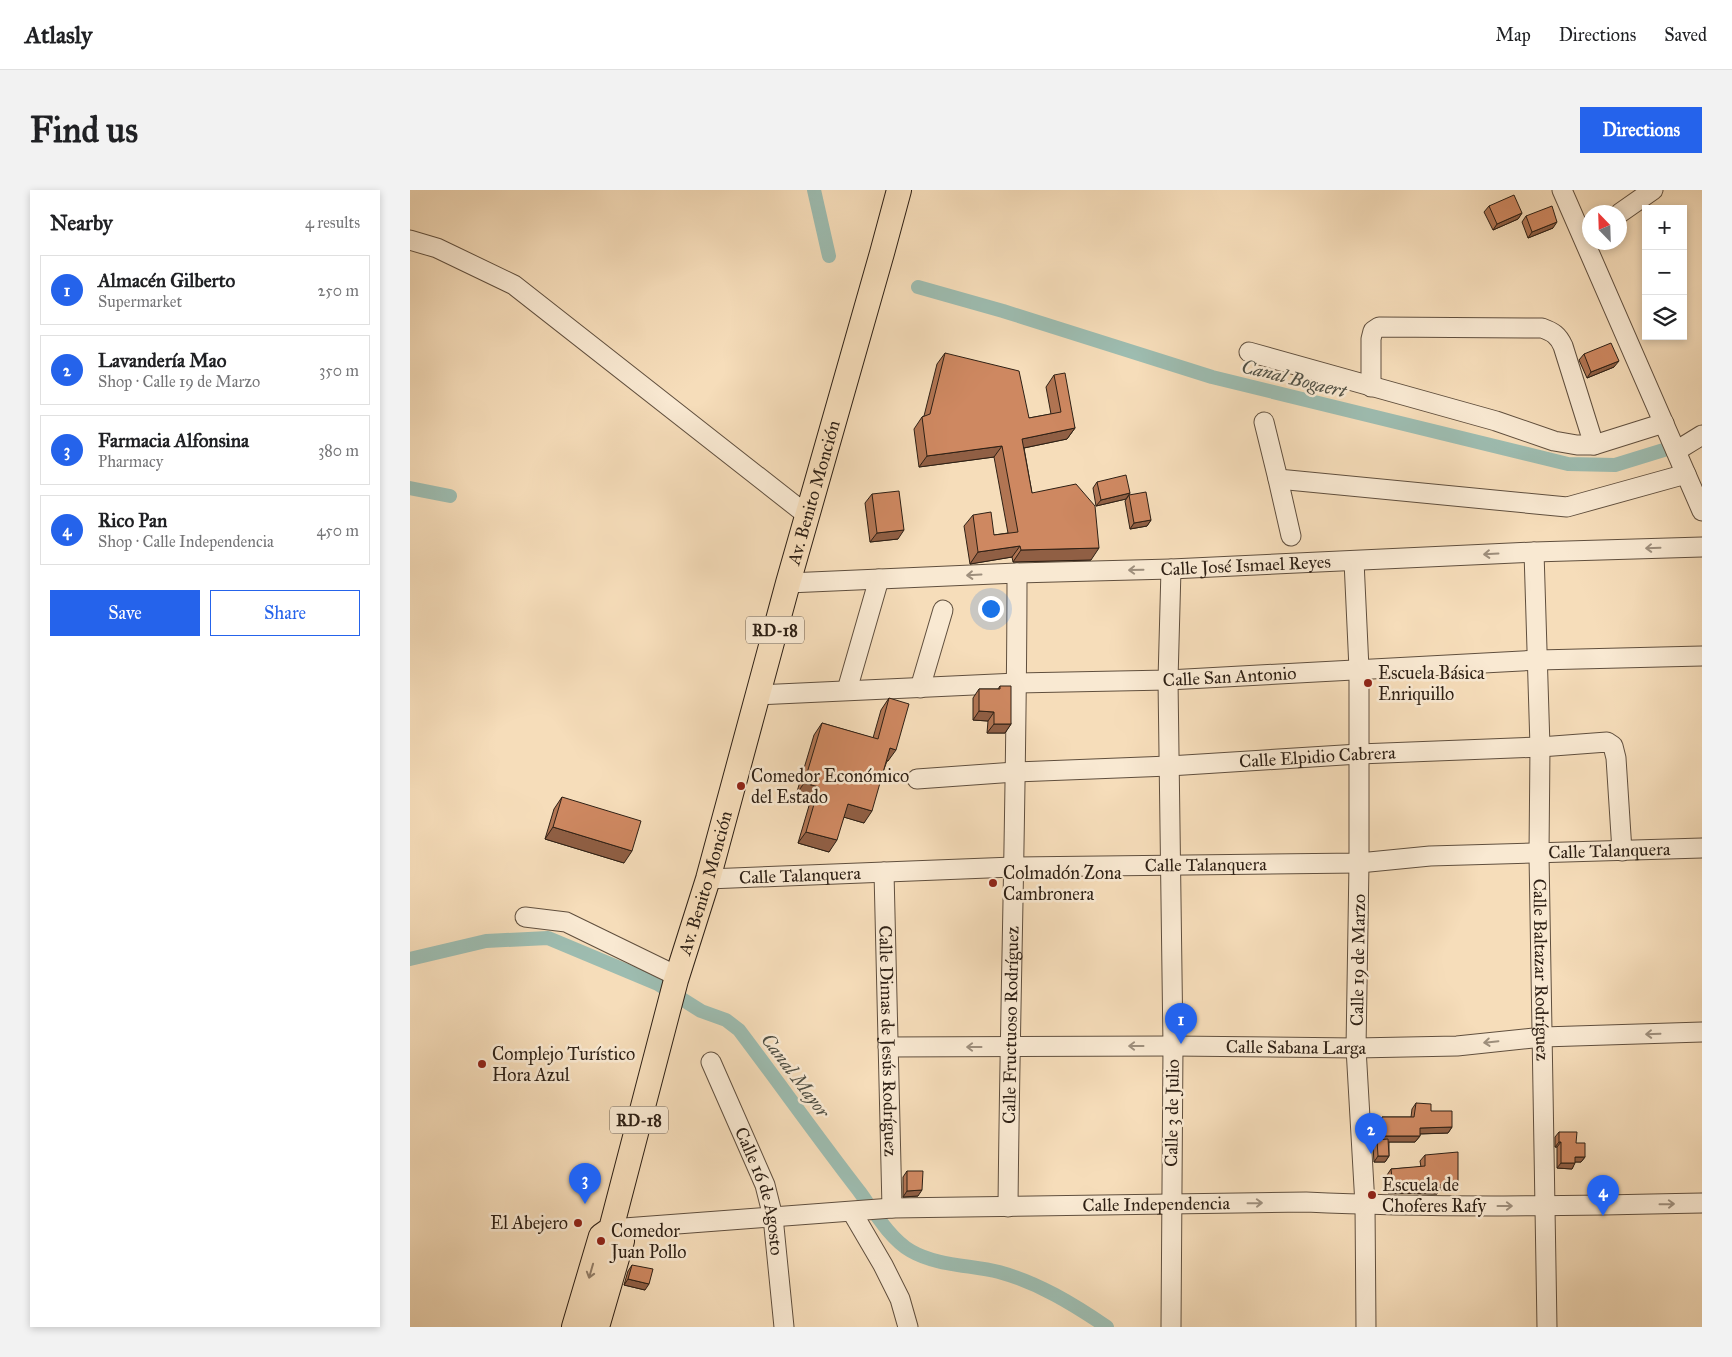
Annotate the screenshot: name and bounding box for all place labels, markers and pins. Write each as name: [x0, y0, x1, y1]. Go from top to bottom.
place label: Escuela Básica Enriquillo: [1378, 662, 1485, 706]
marker: Escuela Básica Enriquillo: [1362, 677, 1374, 689]
place label: Comedor Económico del Estado: [751, 765, 909, 808]
marker: Comedor Económico del Estado: [735, 780, 747, 792]
place label: Colmadón Zona Cambronera: [1003, 862, 1122, 905]
marker: Colmadón Zona Cambronera: [987, 877, 999, 889]
pin: 1: [1165, 1003, 1197, 1044]
place label: Complejo Turístico Hora Azul: [492, 1043, 635, 1086]
marker: Complejo Turístico Hora Azul: [476, 1058, 488, 1070]
pin: 2: [1355, 1113, 1387, 1154]
pin: 3: [569, 1163, 601, 1204]
place label: Escuela de Choferes Rafy: [1382, 1174, 1487, 1217]
pin: 4: [1587, 1175, 1619, 1216]
marker: Escuela de Choferes Rafy: [1366, 1189, 1378, 1201]
place label: El Abejero: [490, 1212, 568, 1234]
marker: El Abejero: [572, 1217, 584, 1229]
place label: Comedor Juan Pollo: [609, 1220, 687, 1264]
marker: Comedor Juan Pollo: [595, 1235, 607, 1247]

